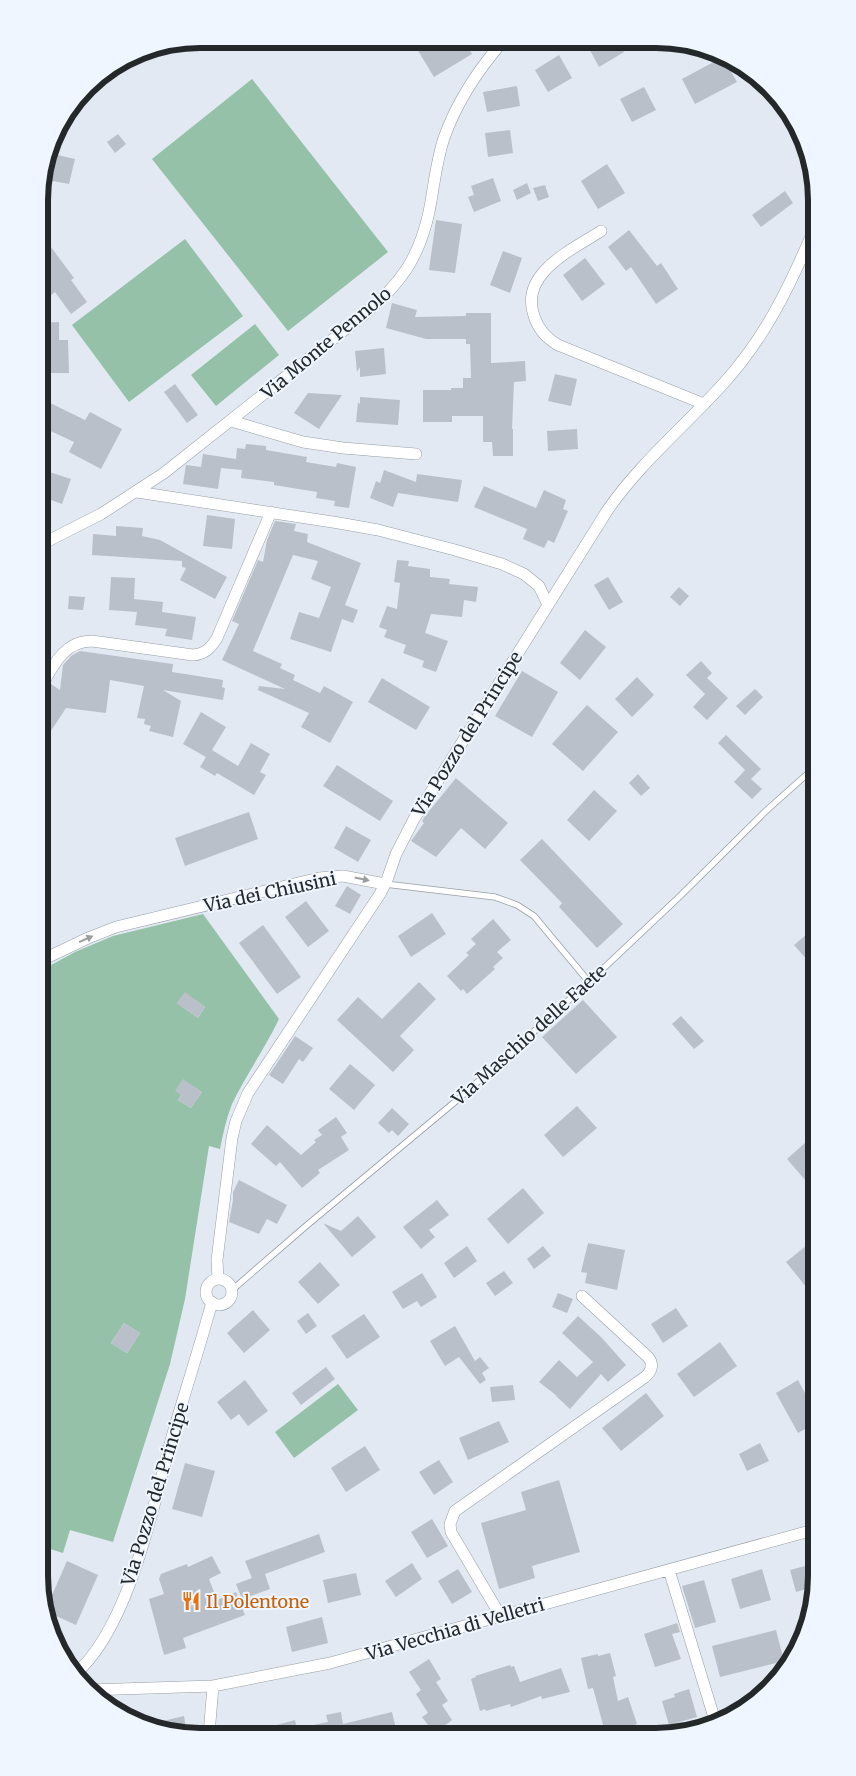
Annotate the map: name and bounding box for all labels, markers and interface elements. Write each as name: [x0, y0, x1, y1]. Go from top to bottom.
street label: Via Monte Pennolo: [256, 282, 396, 405]
street label: Via Pozzo del Principe: [406, 647, 527, 822]
street label: Via dei Chiusini: [201, 867, 338, 917]
one-way arrow: [355, 875, 370, 883]
one-way arrow: [79, 934, 93, 942]
street label: Via Maschio delle Faete: [446, 960, 611, 1111]
street label: Via Pozzo del Principe: [116, 1399, 194, 1590]
restaurant icon: Il Polentone: [180, 1590, 202, 1612]
place label: Il Polentone: [206, 1590, 309, 1613]
street label: Via Vecchia di Velletri: [362, 1592, 547, 1666]

